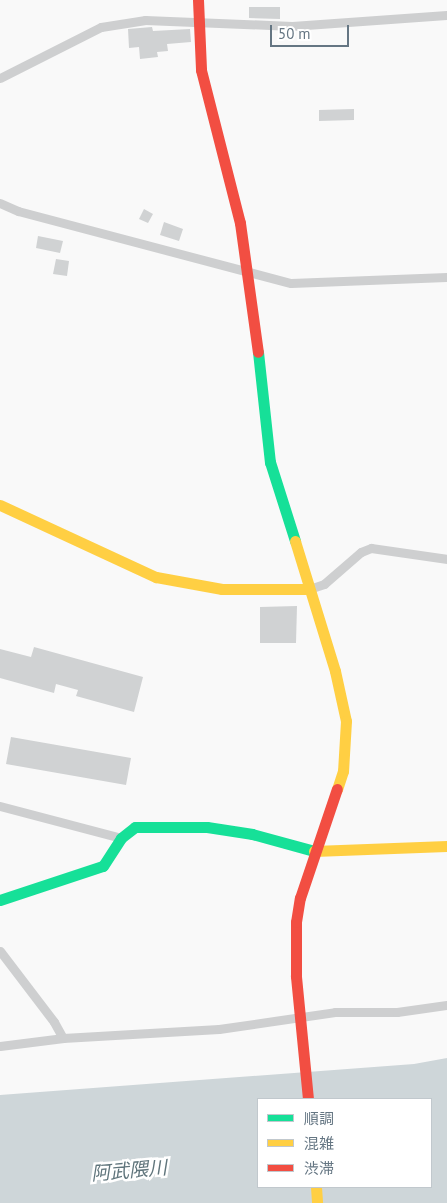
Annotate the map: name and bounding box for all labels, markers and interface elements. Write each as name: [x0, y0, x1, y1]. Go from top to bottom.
scale bar: [272, 15, 351, 47]
text: 50 m: [278, 24, 311, 43]
legend: [257, 1098, 432, 1188]
text: 順調: [304, 1109, 334, 1128]
text: 混雑: [304, 1134, 334, 1153]
water label: 阿武隈川: [90, 1156, 168, 1186]
text: 渋滞: [304, 1159, 334, 1178]

